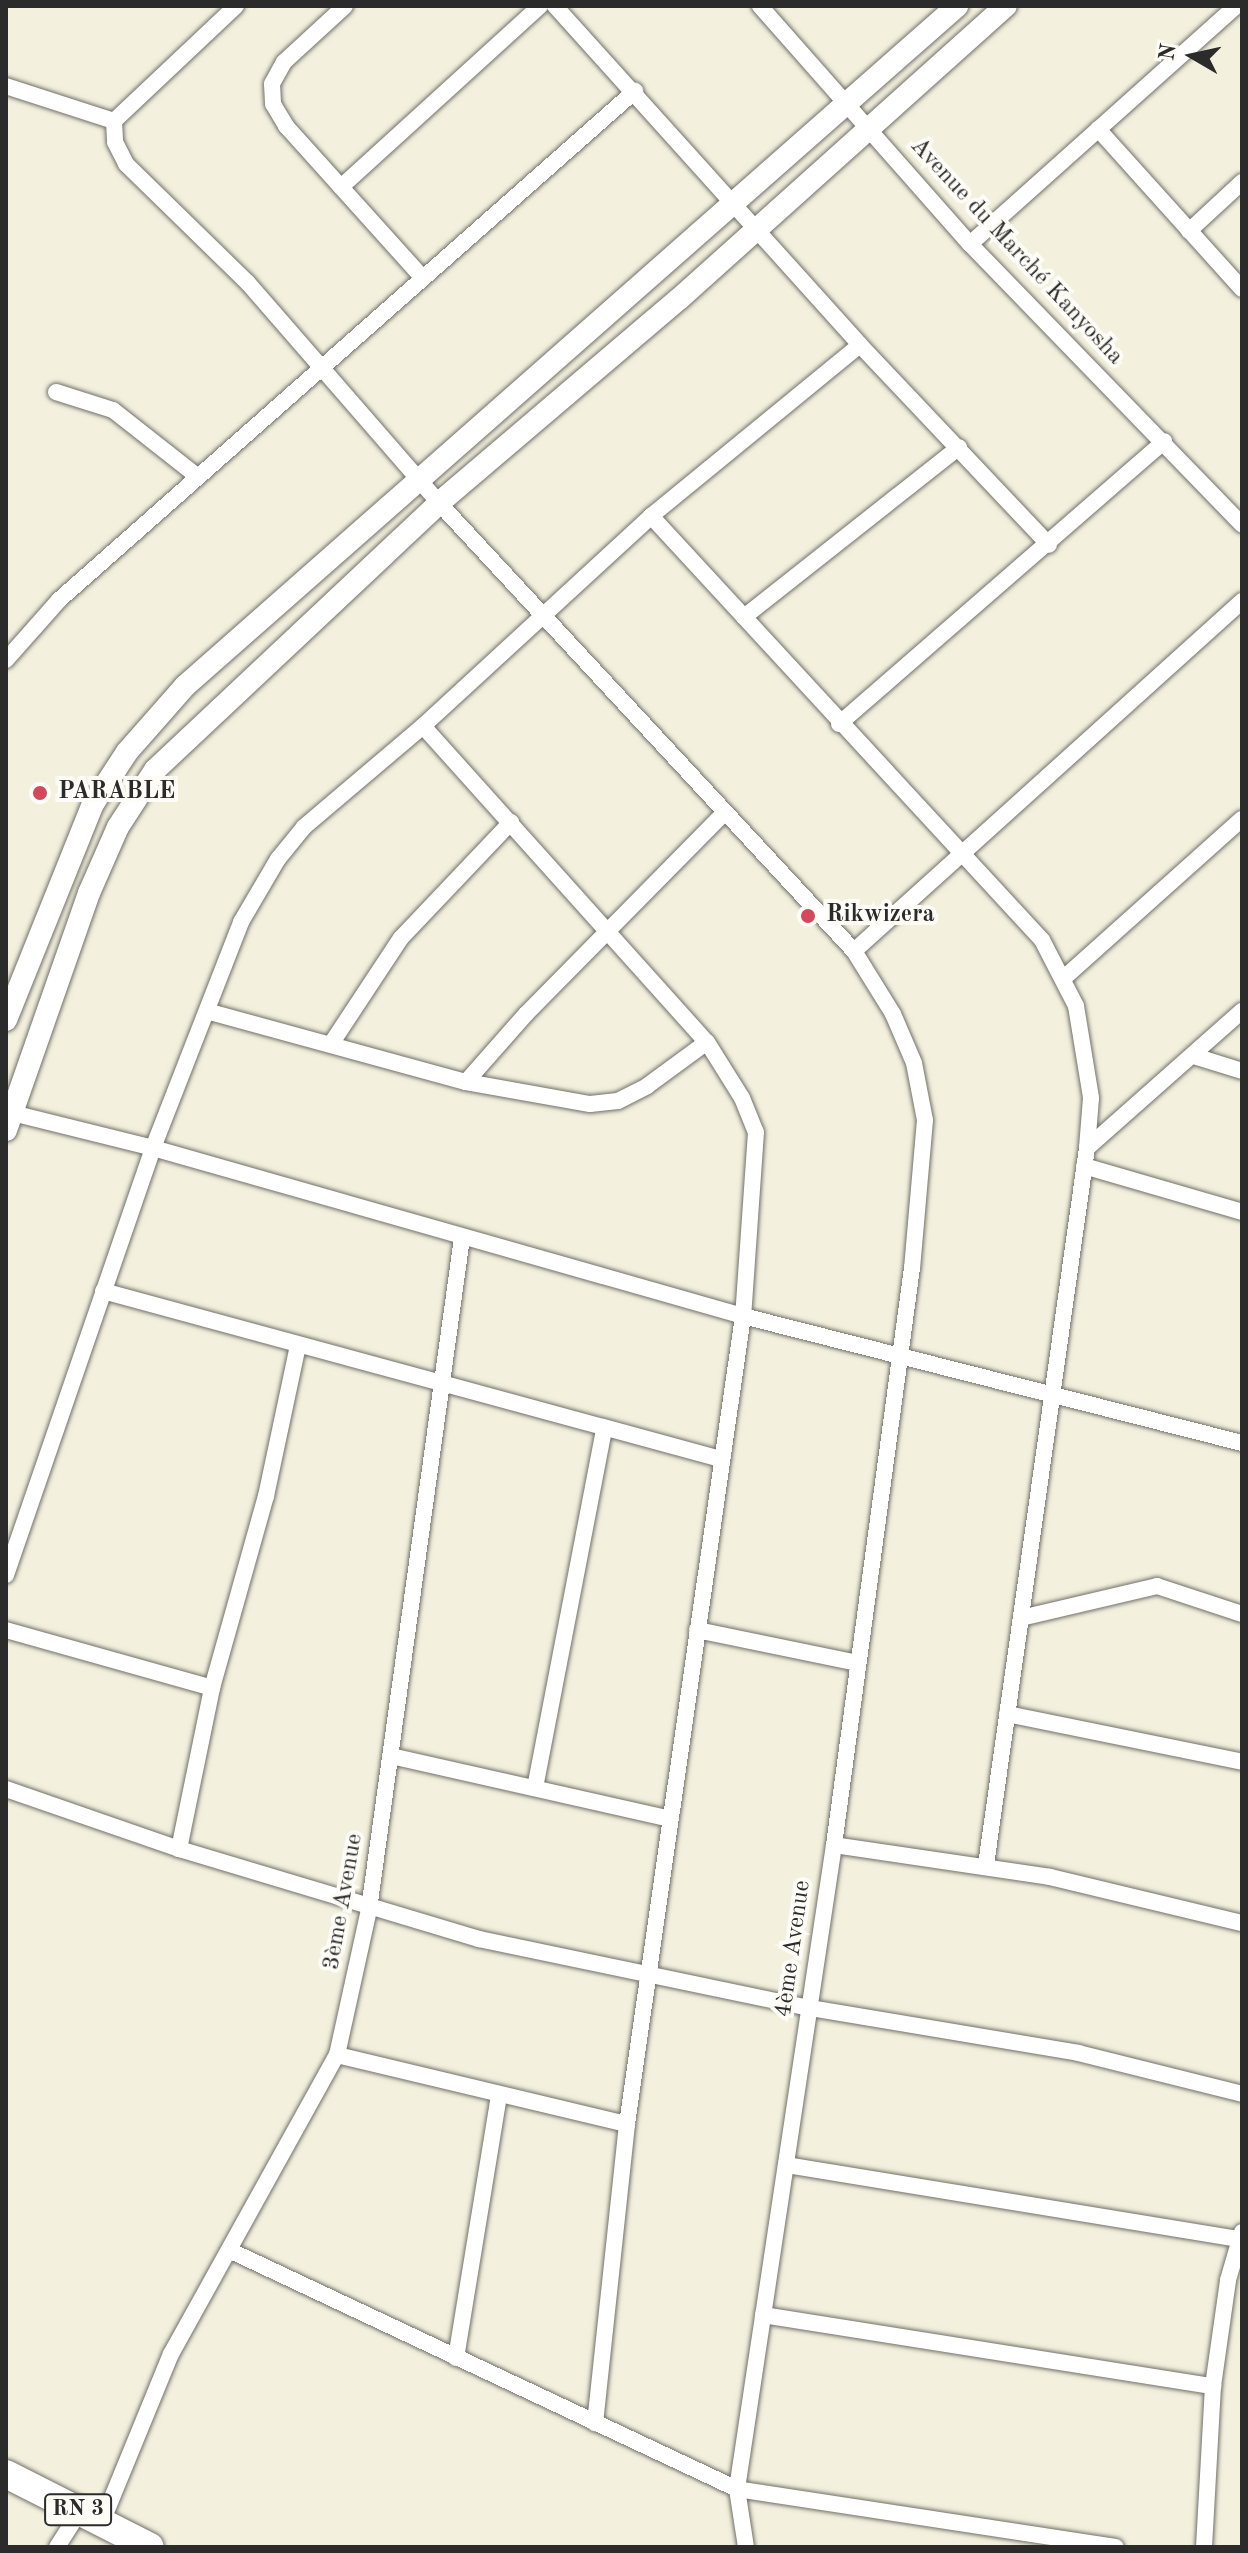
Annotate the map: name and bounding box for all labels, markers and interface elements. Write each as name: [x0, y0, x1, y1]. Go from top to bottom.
north arrow: [1152, 16, 1232, 96]
text: N: [1156, 42, 1180, 62]
street label: Avenue du Marché Kanyosha: [903, 133, 1129, 371]
place label: PARABLE: [58, 779, 175, 807]
marker: PARABLE: [29, 782, 51, 804]
place label: Rikwizera: [826, 902, 935, 930]
marker: Rikwizera: [797, 905, 819, 927]
street label: 3ème Avenue: [318, 1832, 370, 1972]
street label: 4ème Avenue: [770, 1879, 818, 2019]
road number: RN 3: [44, 2492, 112, 2528]

